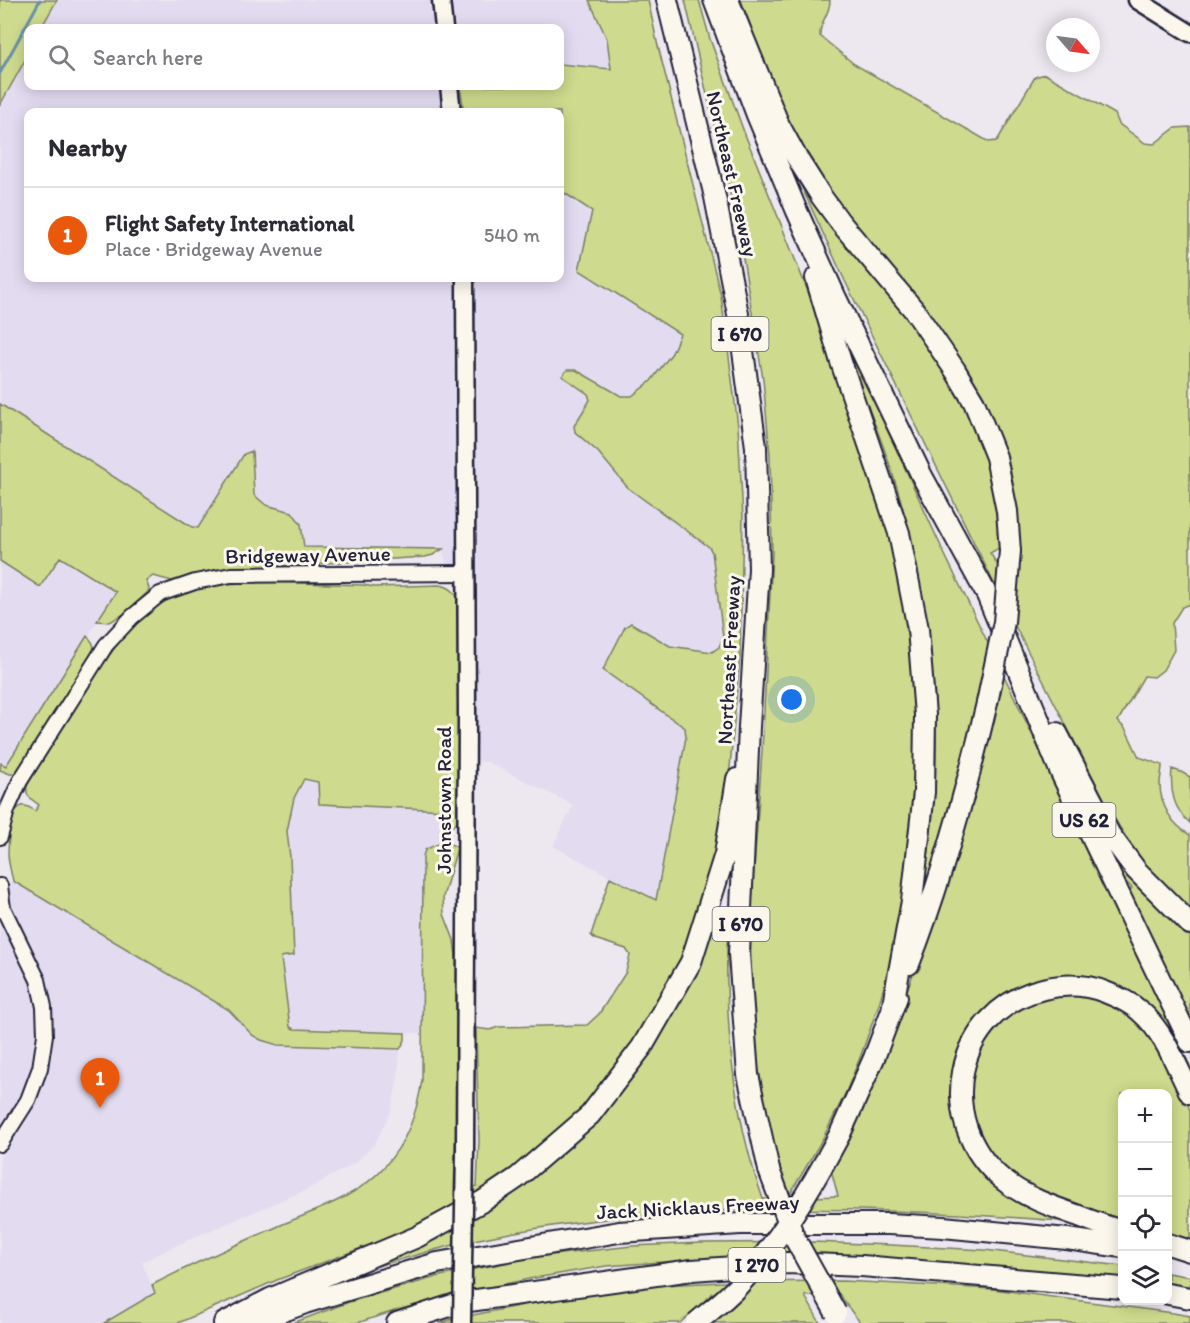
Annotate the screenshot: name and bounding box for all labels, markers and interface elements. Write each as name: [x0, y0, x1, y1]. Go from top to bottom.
north arrow: [1046, 18, 1100, 72]
search box: [24, 24, 564, 90]
icon: search: [45, 41, 78, 74]
text: Search here: [93, 44, 203, 71]
street label: Northeast Freeway: [701, 89, 764, 259]
text: Nearby: [48, 131, 127, 163]
text: Flight Safety International: [105, 210, 354, 237]
text: 1: [63, 223, 72, 247]
text: 540 m: [484, 223, 540, 247]
text: Place · Bridgeway Avenue: [105, 237, 323, 261]
road number: I 670: [712, 317, 768, 351]
street label: Bridgeway Avenue: [225, 541, 391, 568]
street label: Northeast Freeway: [712, 575, 745, 745]
your location: [777, 685, 806, 714]
street label: Johnstown Road: [431, 726, 456, 874]
road number: US 62: [1052, 803, 1116, 837]
road number: I 670: [712, 907, 770, 941]
pin: 1: [80, 1058, 120, 1108]
map controls: [1118, 1089, 1172, 1305]
button: +: [1118, 1089, 1172, 1143]
button: −: [1118, 1143, 1172, 1197]
street label: Jack Nicklaus Freeway: [596, 1189, 800, 1224]
button: locate: [1118, 1197, 1172, 1251]
road number: I 270: [728, 1248, 786, 1282]
button: layers: [1118, 1251, 1172, 1305]

